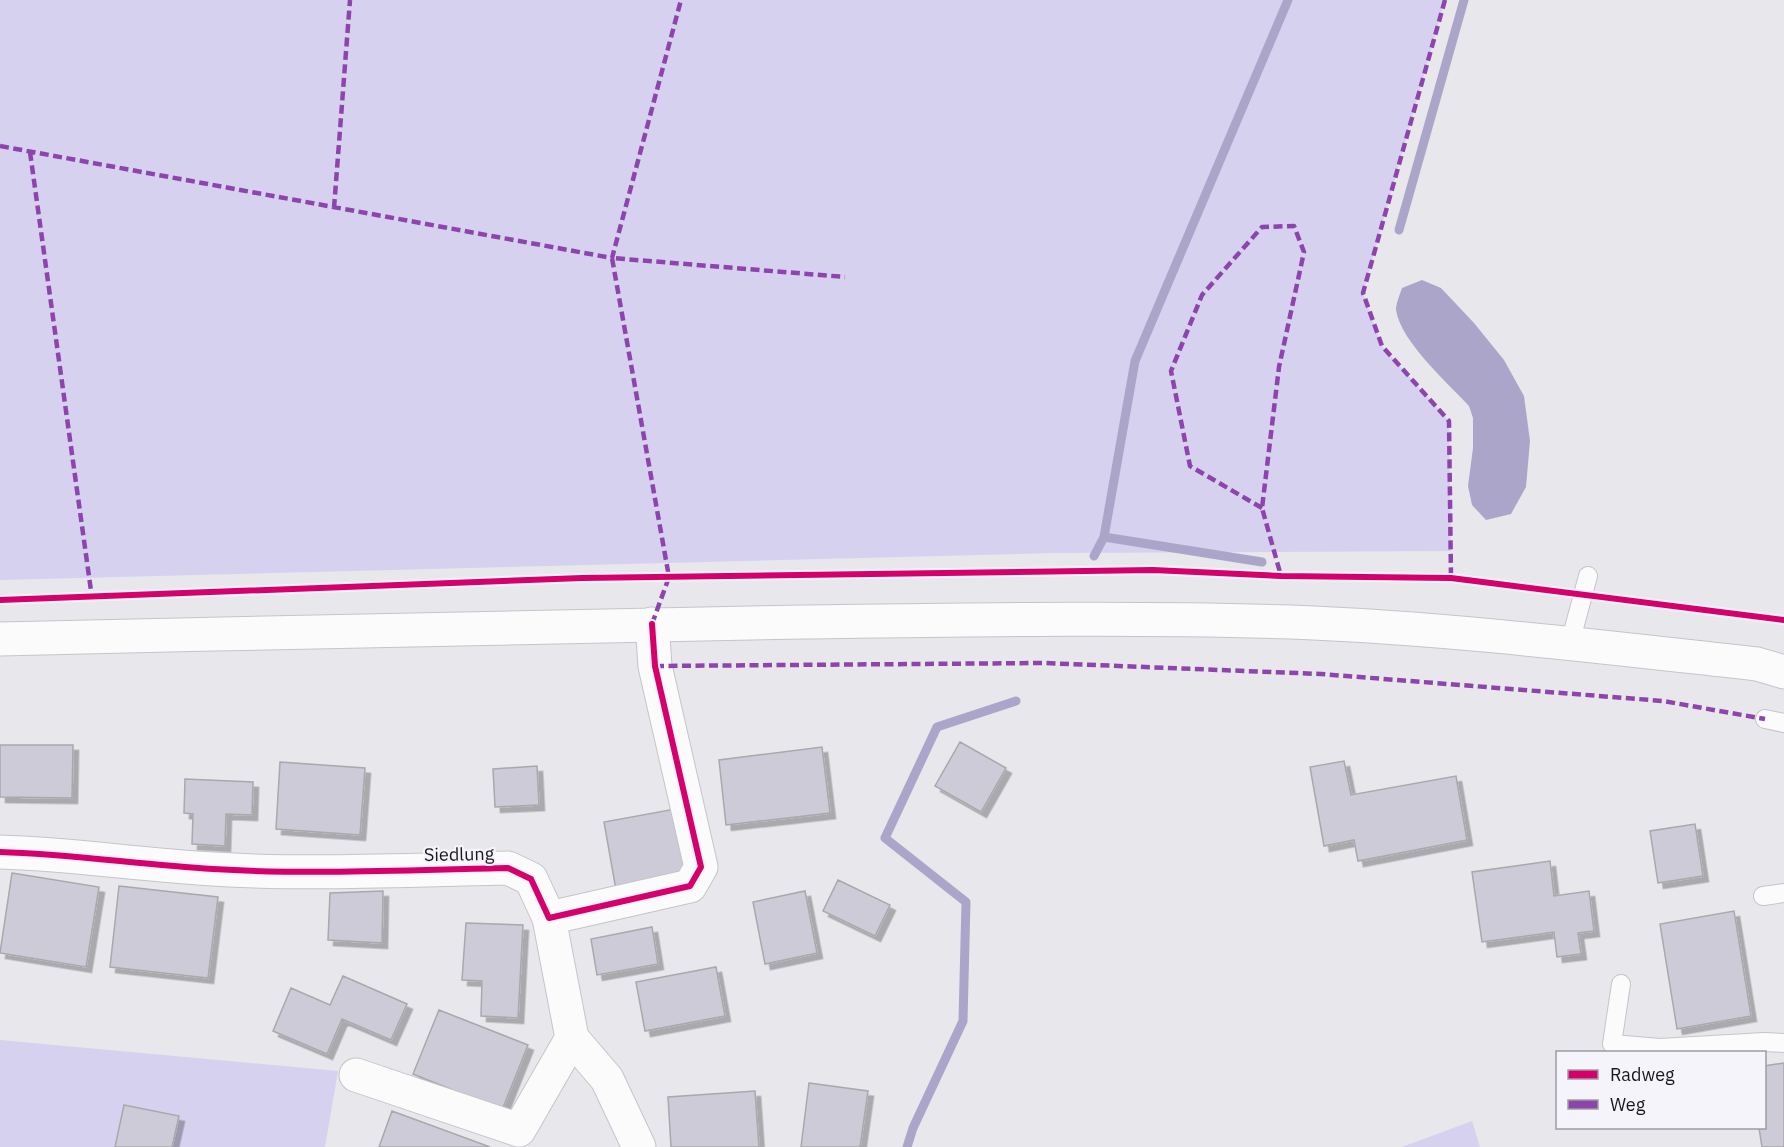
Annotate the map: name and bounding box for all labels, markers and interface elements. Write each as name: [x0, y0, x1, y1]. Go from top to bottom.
street label: Siedlung: [424, 842, 495, 866]
legend: [1556, 1051, 1766, 1129]
text: Radweg: [1610, 1063, 1675, 1086]
text: Weg: [1610, 1093, 1646, 1116]

